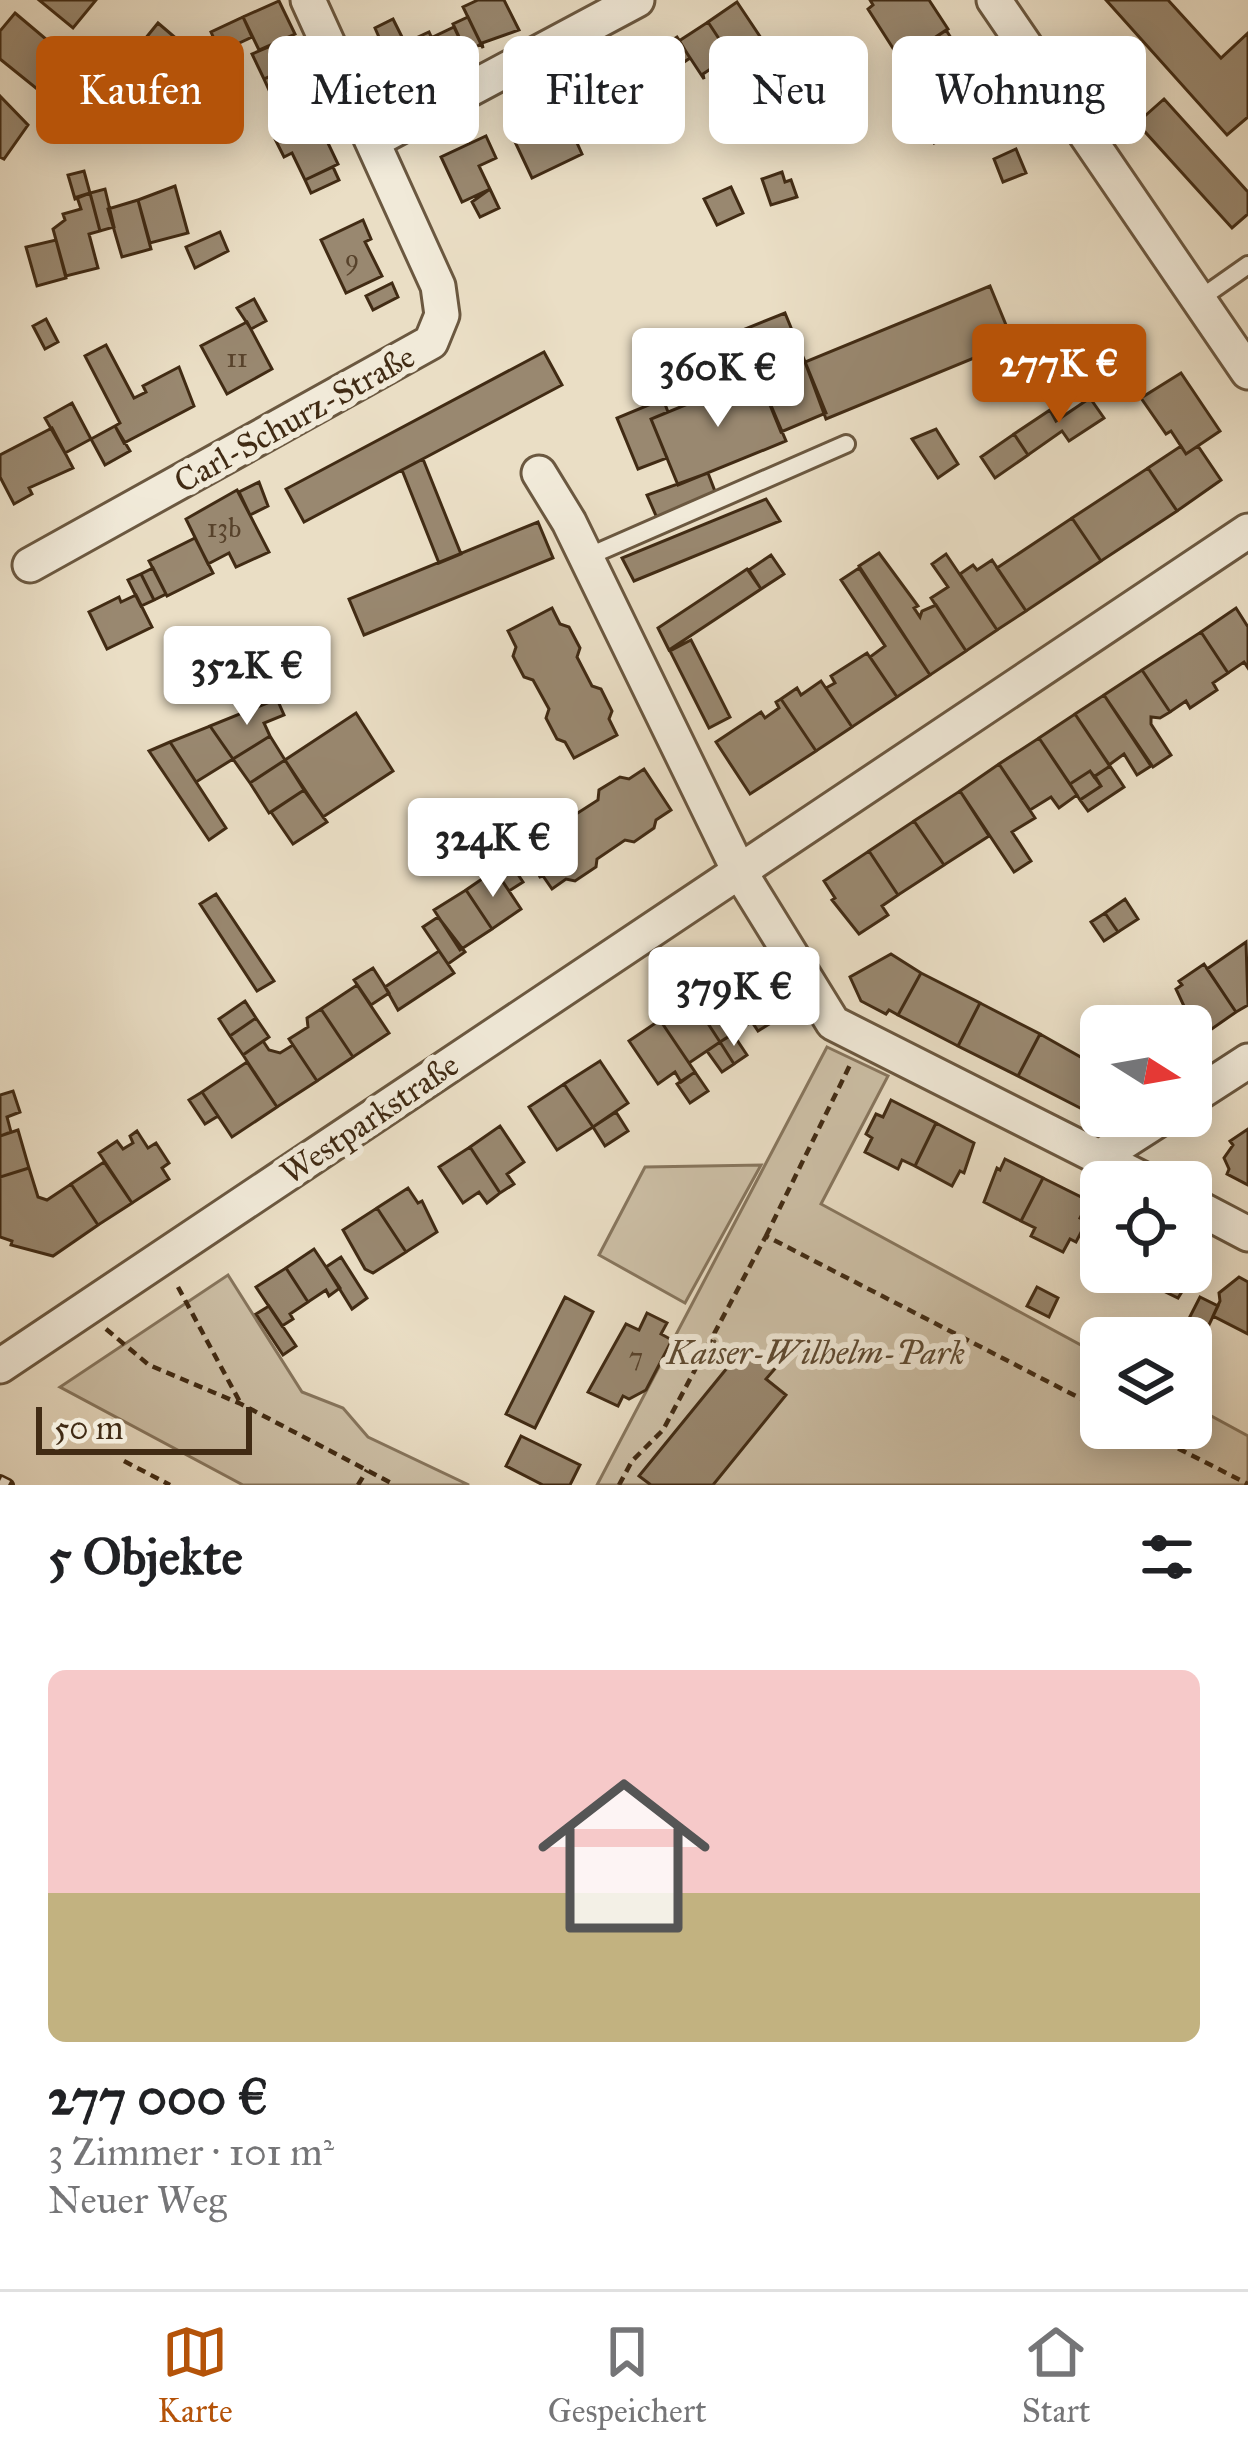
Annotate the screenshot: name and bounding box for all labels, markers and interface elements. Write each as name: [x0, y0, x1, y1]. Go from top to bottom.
chip: Kaufen: [36, 36, 244, 144]
chip: Mieten: [268, 36, 479, 144]
chip: Filter: [503, 36, 685, 144]
chip: Neu: [709, 36, 868, 144]
chip: Wohnung: [892, 36, 1146, 144]
house number: 9: [345, 242, 359, 276]
pin: 277K €: [961, 324, 1157, 426]
pin: 360K €: [620, 328, 816, 430]
street label: Carl-Schurz-Straße: [167, 336, 422, 502]
text: 277K €: [999, 339, 1119, 387]
house number: 11: [226, 341, 248, 374]
text: 360K €: [659, 343, 777, 391]
house number: 13b: [207, 511, 241, 544]
pin: 352K €: [149, 626, 345, 728]
text: 352K €: [191, 641, 303, 689]
pin: 324K €: [395, 798, 591, 900]
text: 324K €: [435, 813, 551, 861]
pin: 379K €: [636, 947, 832, 1049]
text: 379K €: [675, 962, 793, 1010]
north arrow: [1080, 1005, 1212, 1137]
map controls: [1080, 1005, 1212, 1449]
street label: Westparkstraße: [273, 1045, 466, 1193]
button: locate: [1080, 1161, 1212, 1293]
button: layers: [1080, 1317, 1212, 1449]
park label: Kaiser-Wilhelm-Park: [665, 1333, 965, 1373]
house number: 7: [629, 1340, 643, 1373]
scale bar: [36, 1401, 252, 1454]
text: 50 m: [54, 1408, 123, 1448]
icon: filters: [1134, 1524, 1200, 1590]
text: 5 Objekte: [48, 1526, 243, 1588]
icon: home: [516, 1748, 732, 1964]
text: 277 000 €: [48, 2066, 268, 2128]
text: 3 Zimmer · 101 m²: [48, 2128, 334, 2176]
text: Neuer Weg: [48, 2176, 227, 2224]
tab: Karte: [158, 2319, 233, 2431]
tab: Gespeichert: [548, 2319, 707, 2431]
tab: Start: [1022, 2319, 1090, 2431]

